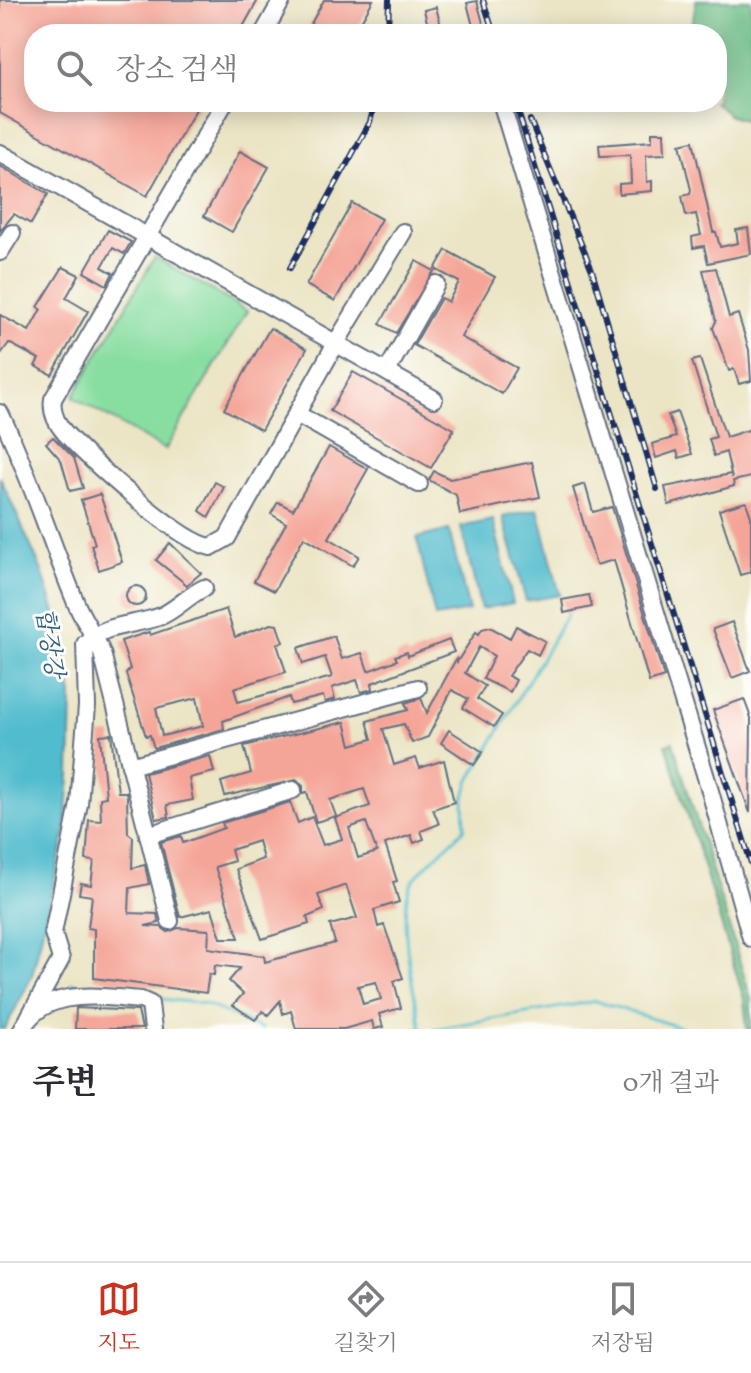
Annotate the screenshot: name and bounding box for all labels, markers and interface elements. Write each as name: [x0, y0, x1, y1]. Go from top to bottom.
search box: [24, 24, 727, 112]
icon: search: [52, 46, 96, 90]
text: 장소 검색: [116, 50, 238, 92]
water label: 합장강: [26, 606, 71, 684]
text: 주변: [32, 1061, 98, 1108]
text: 0개 결과: [623, 1066, 719, 1102]
tab: 지도: [97, 1277, 141, 1360]
tab: 길찾기: [334, 1277, 398, 1360]
tab: 저장됨: [591, 1277, 654, 1360]

